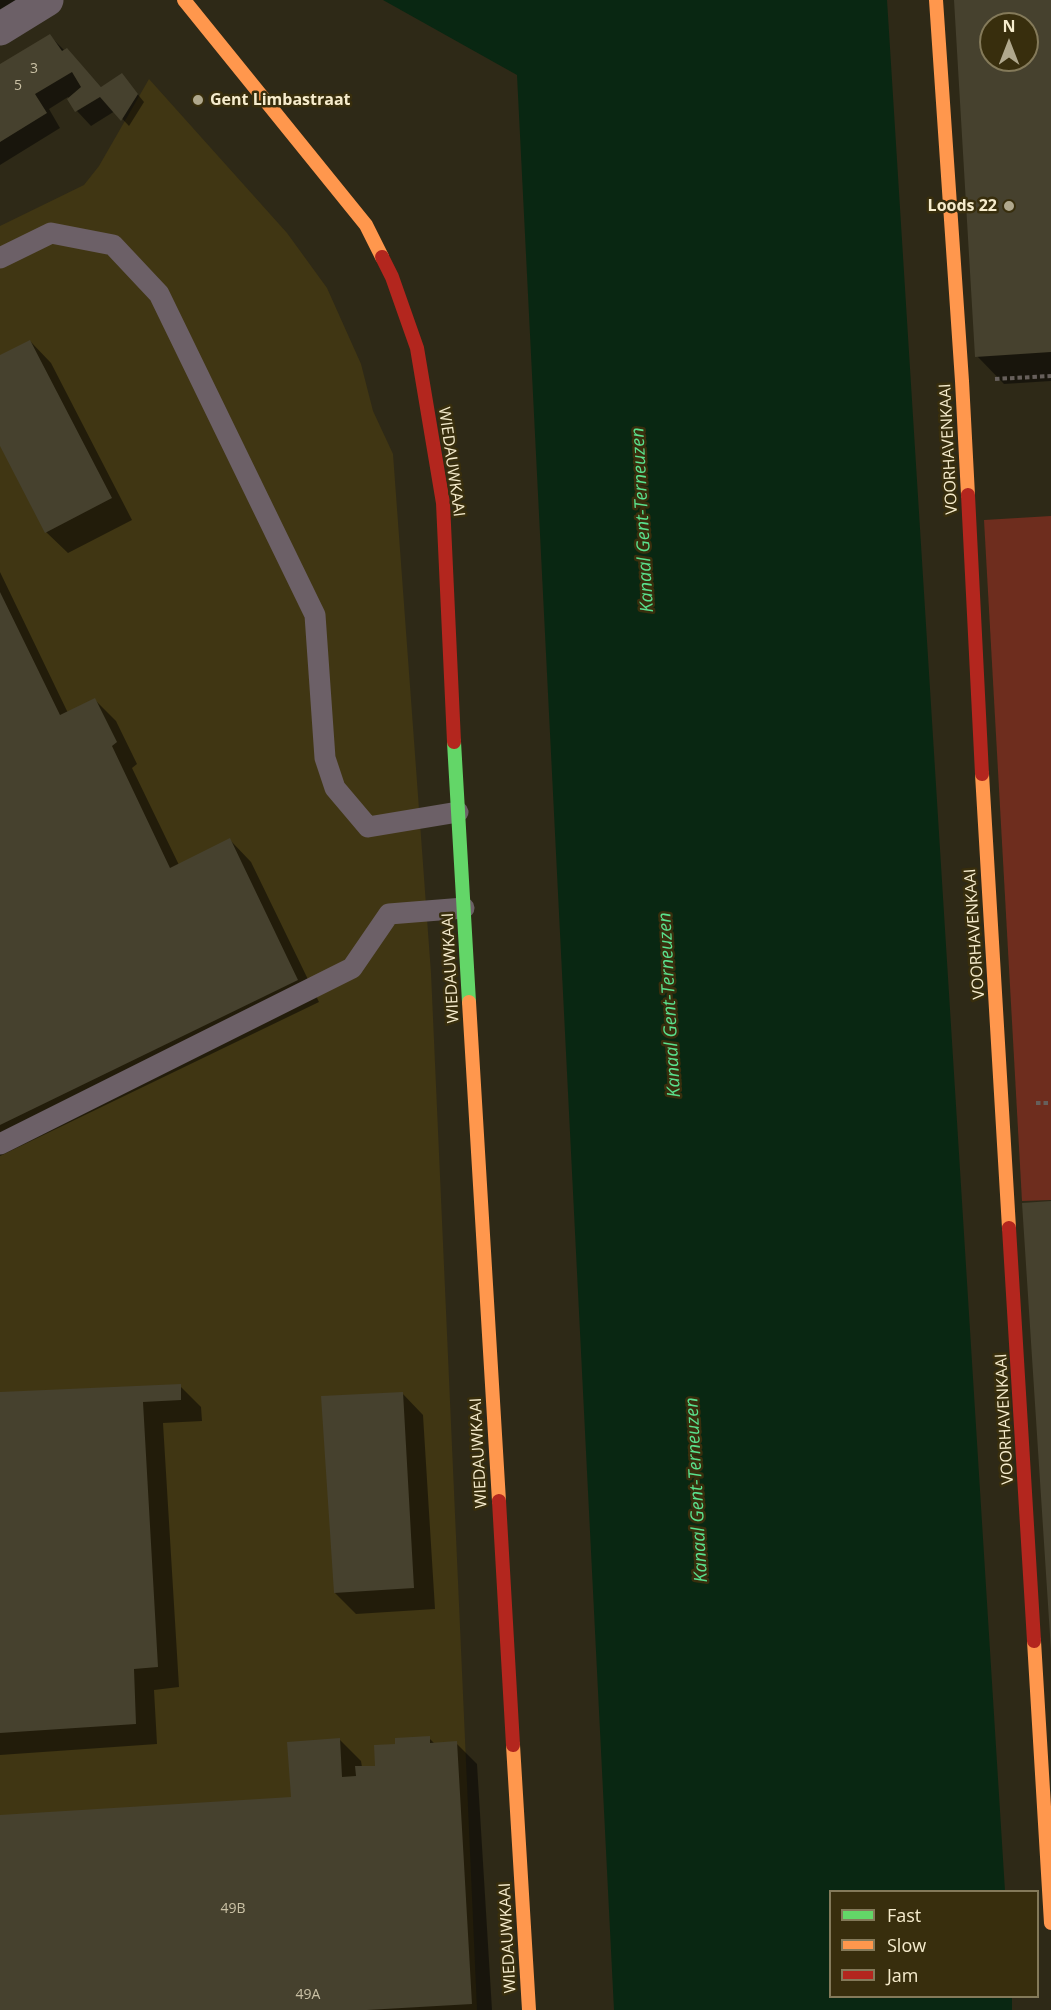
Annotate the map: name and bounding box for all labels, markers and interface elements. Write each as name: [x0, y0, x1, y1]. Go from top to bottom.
north arrow: [979, 12, 1039, 72]
text: N: [1002, 15, 1016, 37]
house number: 3: [30, 61, 38, 77]
house number: 5: [14, 78, 22, 94]
place label: Gent Limbastraat: [210, 90, 351, 110]
marker: Gent Limbastraat: [191, 93, 205, 107]
place label: Loods 22: [928, 196, 997, 216]
marker: Loods 22: [1002, 199, 1016, 213]
street label: VOORHAVENKAAI: [936, 383, 962, 515]
street label: WIEDAUWKAAI: [434, 406, 468, 518]
water label: Kanaal Gent-Terneuzen: [627, 427, 659, 613]
street label: VOORHAVENKAAI: [961, 868, 989, 1000]
street label: WIEDAUWKAAI: [439, 912, 463, 1024]
water label: Kanaal Gent-Terneuzen: [654, 912, 686, 1098]
street label: VOORHAVENKAAI: [992, 1353, 1018, 1485]
street label: WIEDAUWKAAI: [467, 1397, 491, 1509]
water label: Kanaal Gent-Terneuzen: [681, 1397, 713, 1583]
street label: WIEDAUWKAAI: [496, 1882, 520, 1994]
legend: [829, 1890, 1039, 1998]
house number: 49B: [220, 1901, 246, 1917]
text: Fast: [887, 1903, 921, 1927]
text: Slow: [887, 1933, 926, 1957]
text: Jam: [887, 1963, 919, 1987]
house number: 49A: [296, 1987, 320, 2003]

